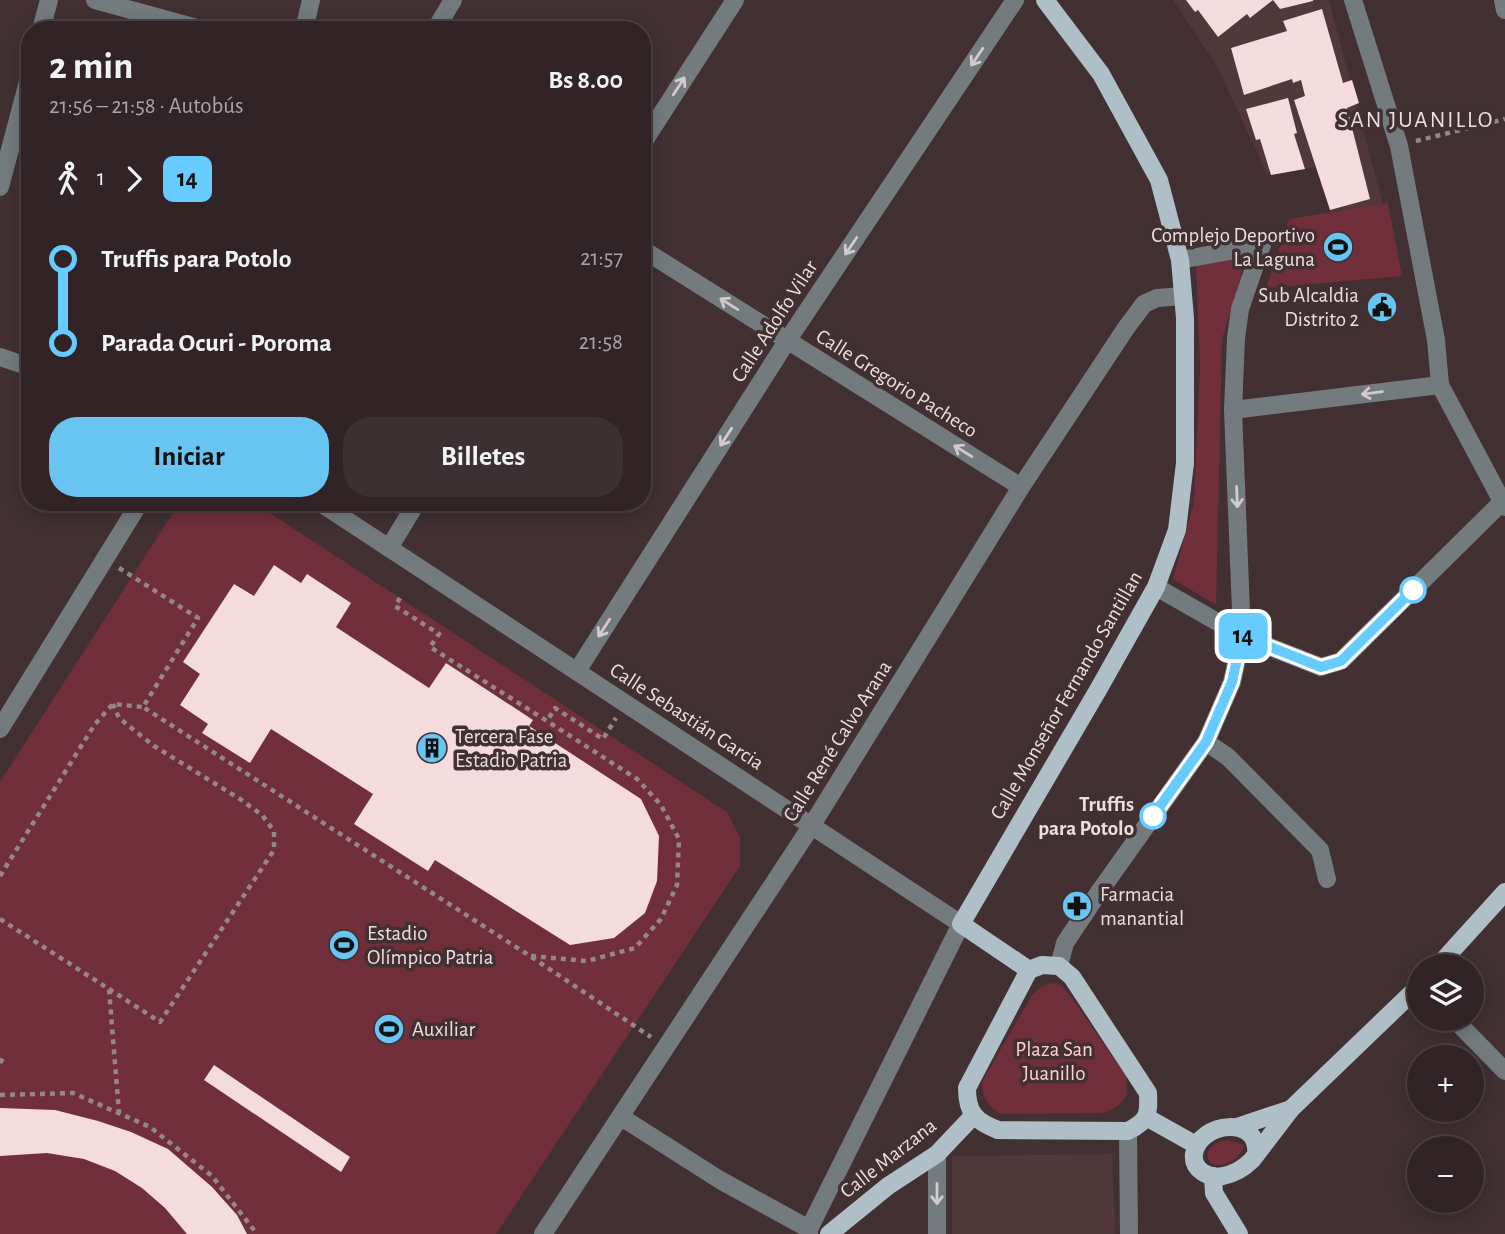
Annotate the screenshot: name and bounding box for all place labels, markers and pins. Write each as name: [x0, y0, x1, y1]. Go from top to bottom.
place label: Complejo Deportivo La Laguna: [1151, 225, 1315, 270]
sports icon: Complejo Deportivo La Laguna: [1321, 230, 1355, 264]
place label: Sub Alcaldia Distrito 2: [1258, 285, 1359, 330]
public building icon: Sub Alcaldia Distrito 2: [1365, 290, 1399, 324]
unlabelled marker: [1400, 577, 1426, 603]
place label: Tercera Fase Estadio Patria: [455, 726, 568, 771]
building icon: Tercera Fase Estadio Patria: [415, 731, 449, 765]
place label: Truffis para Potolo: [1038, 794, 1134, 839]
marker: Truffis para Potolo: [1140, 803, 1166, 829]
place label: Farmacia manantial: [1100, 884, 1184, 929]
pharmacy icon: Farmacia manantial: [1060, 889, 1094, 923]
place label: Estadio Olímpico Patria: [367, 923, 494, 968]
sports icon: Estadio Olímpico Patria: [327, 928, 361, 962]
sports icon: Auxiliar: [372, 1012, 406, 1046]
place label: Auxiliar: [412, 1019, 475, 1040]

